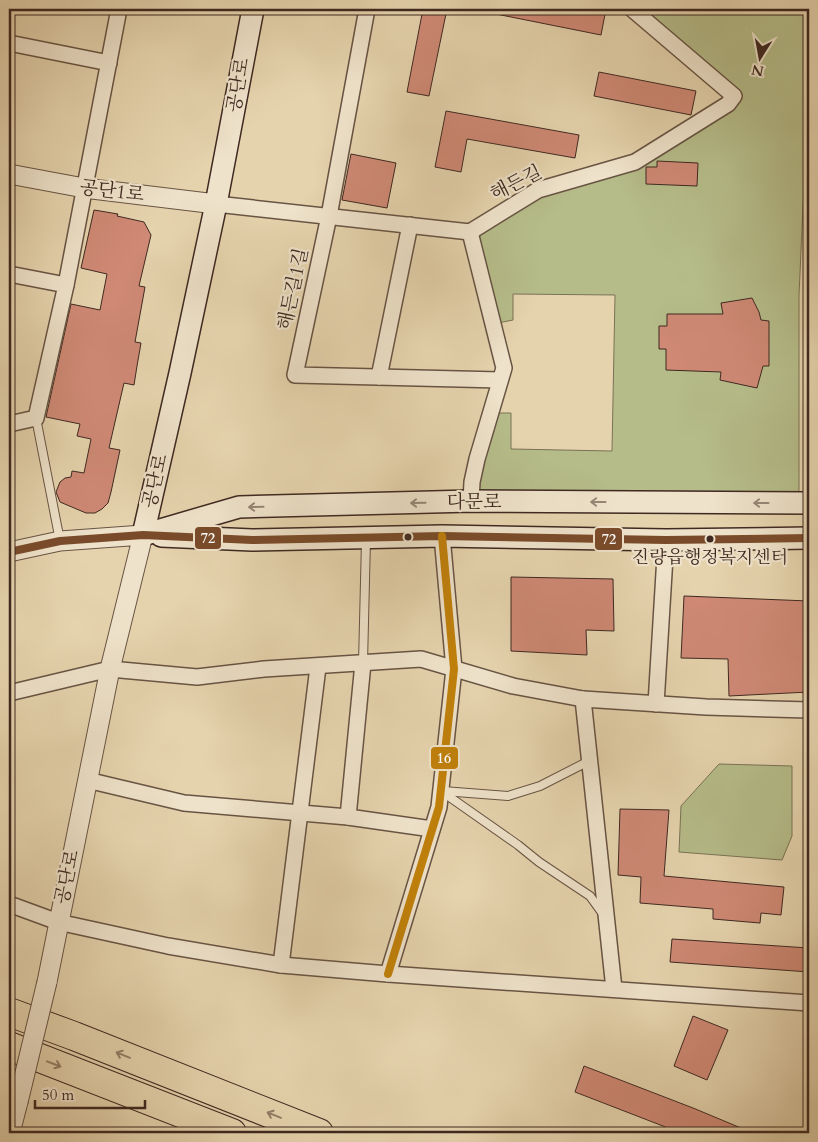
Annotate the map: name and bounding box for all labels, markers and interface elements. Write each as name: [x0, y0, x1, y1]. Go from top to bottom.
north arrow: [736, 32, 786, 82]
street label: 공단로: [220, 56, 256, 114]
text: N: [750, 60, 765, 81]
street label: 해든길: [486, 159, 546, 207]
street label: 공단1로: [78, 174, 146, 208]
street label: 해든길1길: [272, 246, 314, 332]
street label: 공단로: [136, 451, 174, 511]
street label: 다문로: [446, 489, 502, 515]
one-way arrow: [590, 497, 606, 507]
one-way arrow: [410, 498, 426, 508]
one-way arrow: [753, 498, 769, 508]
one-way arrow: [248, 502, 264, 511]
line badge: 72: [194, 526, 222, 550]
line badge: 72: [594, 527, 623, 551]
text: 72: [201, 529, 215, 548]
text: 72: [602, 530, 616, 549]
unlabelled marker: [403, 532, 413, 542]
marker: 진량읍행정복지센터: [705, 534, 715, 544]
place label: 진량읍행정복지센터: [632, 545, 788, 570]
line badge: 16: [430, 746, 459, 770]
text: 16: [437, 749, 451, 768]
street label: 공단로: [49, 847, 85, 907]
one-way arrow: [116, 1050, 131, 1059]
one-way arrow: [46, 1060, 61, 1069]
scale bar: [35, 1077, 145, 1109]
text: 50 m: [42, 1085, 74, 1105]
one-way arrow: [267, 1110, 282, 1119]

